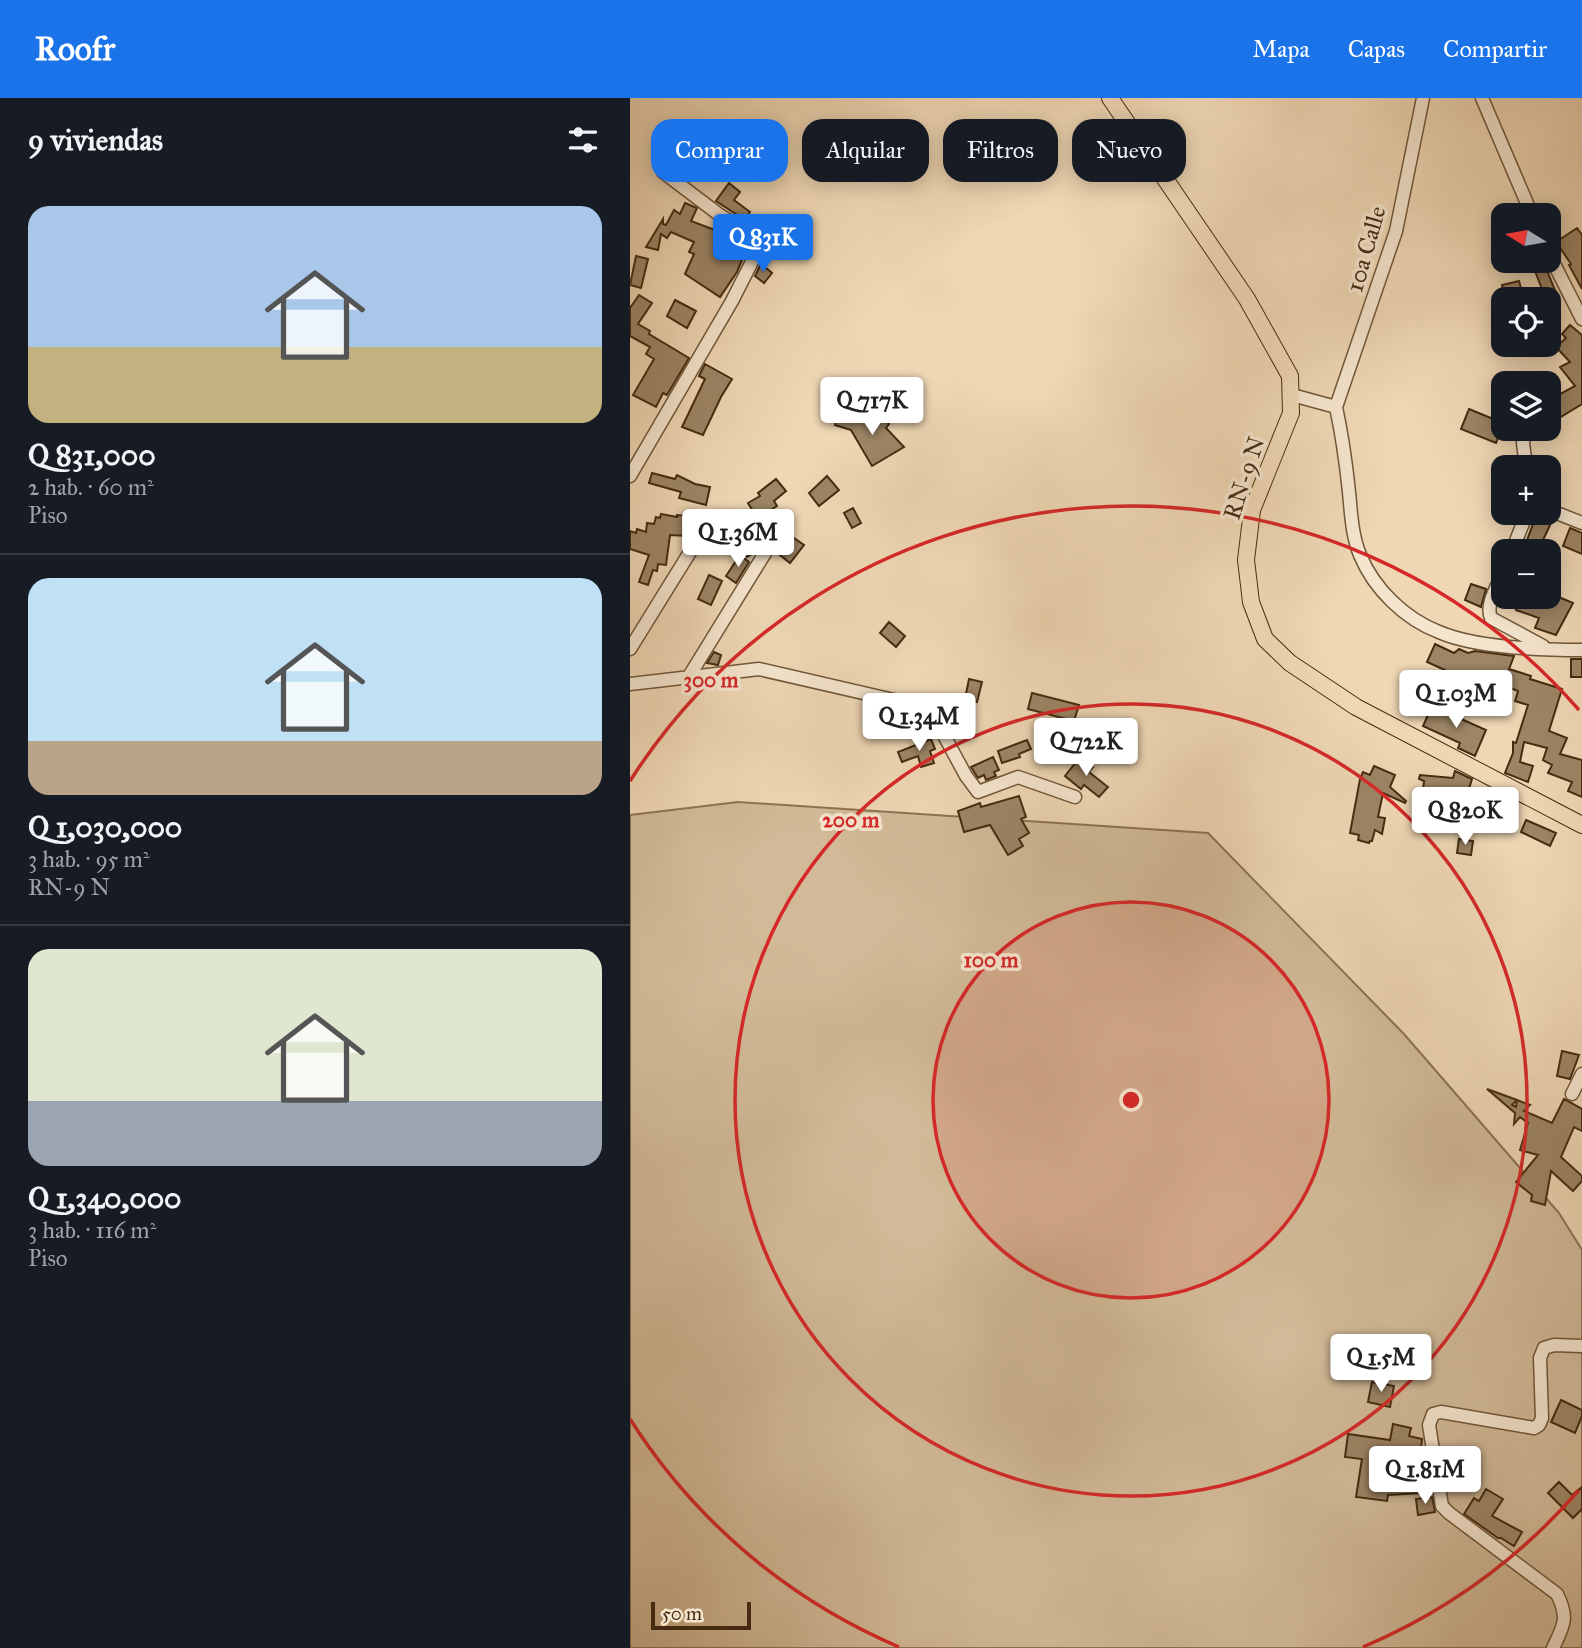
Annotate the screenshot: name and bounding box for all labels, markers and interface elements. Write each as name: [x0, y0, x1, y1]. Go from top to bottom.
text: Roofr: [35, 29, 115, 69]
text: Mapa: [1253, 34, 1310, 64]
text: Capas: [1348, 34, 1405, 64]
text: Compartir: [1443, 34, 1547, 64]
chip: Comprar: [651, 119, 788, 182]
chip: Alquilar: [802, 119, 929, 182]
chip: Filtros: [943, 119, 1058, 182]
chip: Nuevo: [1072, 119, 1186, 182]
icon: filters: [564, 121, 602, 159]
text: 9 viviendas: [28, 122, 163, 158]
street label: 10a Calle: [1339, 203, 1393, 295]
north arrow: [1491, 203, 1561, 273]
map controls: [1491, 203, 1561, 609]
pin: Q 831K: [706, 214, 820, 274]
text: Q 831K: [729, 223, 797, 251]
icon: home: [252, 252, 378, 378]
button: locate: [1491, 287, 1561, 357]
button: layers: [1491, 371, 1561, 441]
pin: Q 717K: [815, 378, 929, 437]
text: Q 717K: [836, 386, 908, 414]
street label: RN-9 N: [1217, 433, 1271, 523]
text: Q 831,000: [28, 437, 156, 473]
button: +: [1491, 455, 1561, 525]
text: 2 hab. · 60 m²: [28, 473, 154, 501]
text: Piso: [28, 501, 68, 529]
pin: Q 1.36M: [673, 510, 803, 569]
text: Q 1.36M: [698, 518, 778, 546]
button: −: [1491, 539, 1561, 609]
icon: home: [252, 624, 378, 750]
text: 300 m: [683, 667, 739, 693]
pin: Q 1.03M: [1391, 670, 1521, 730]
text: Q 1.03M: [1415, 679, 1497, 707]
pin: Q 1.34M: [854, 694, 984, 753]
text: Q 1.34M: [879, 702, 959, 730]
pin: Q 722K: [1029, 718, 1143, 778]
text: Q 722K: [1050, 727, 1122, 755]
pin: Q 820K: [1408, 788, 1522, 847]
text: Q 820K: [1428, 796, 1502, 824]
text: 200 m: [823, 807, 880, 833]
text: Q 1,030,000: [28, 809, 182, 845]
text: 3 hab. · 95 m²: [28, 845, 150, 873]
text: RN-9 N: [28, 873, 110, 901]
text: 100 m: [964, 947, 1019, 973]
icon: home: [252, 995, 378, 1121]
centre of rings: [1119, 1088, 1143, 1112]
text: Q 1,340,000: [28, 1180, 182, 1216]
text: 3 hab. · 116 m²: [28, 1216, 156, 1244]
text: Piso: [28, 1244, 68, 1272]
pin: Q 1.5M: [1324, 1334, 1438, 1394]
text: Q 1.5M: [1346, 1343, 1416, 1371]
pin: Q 1.81M: [1360, 1446, 1490, 1506]
text: Q 1.81M: [1385, 1455, 1465, 1483]
scale bar: [651, 1599, 751, 1631]
text: 50 m: [662, 1602, 702, 1625]

